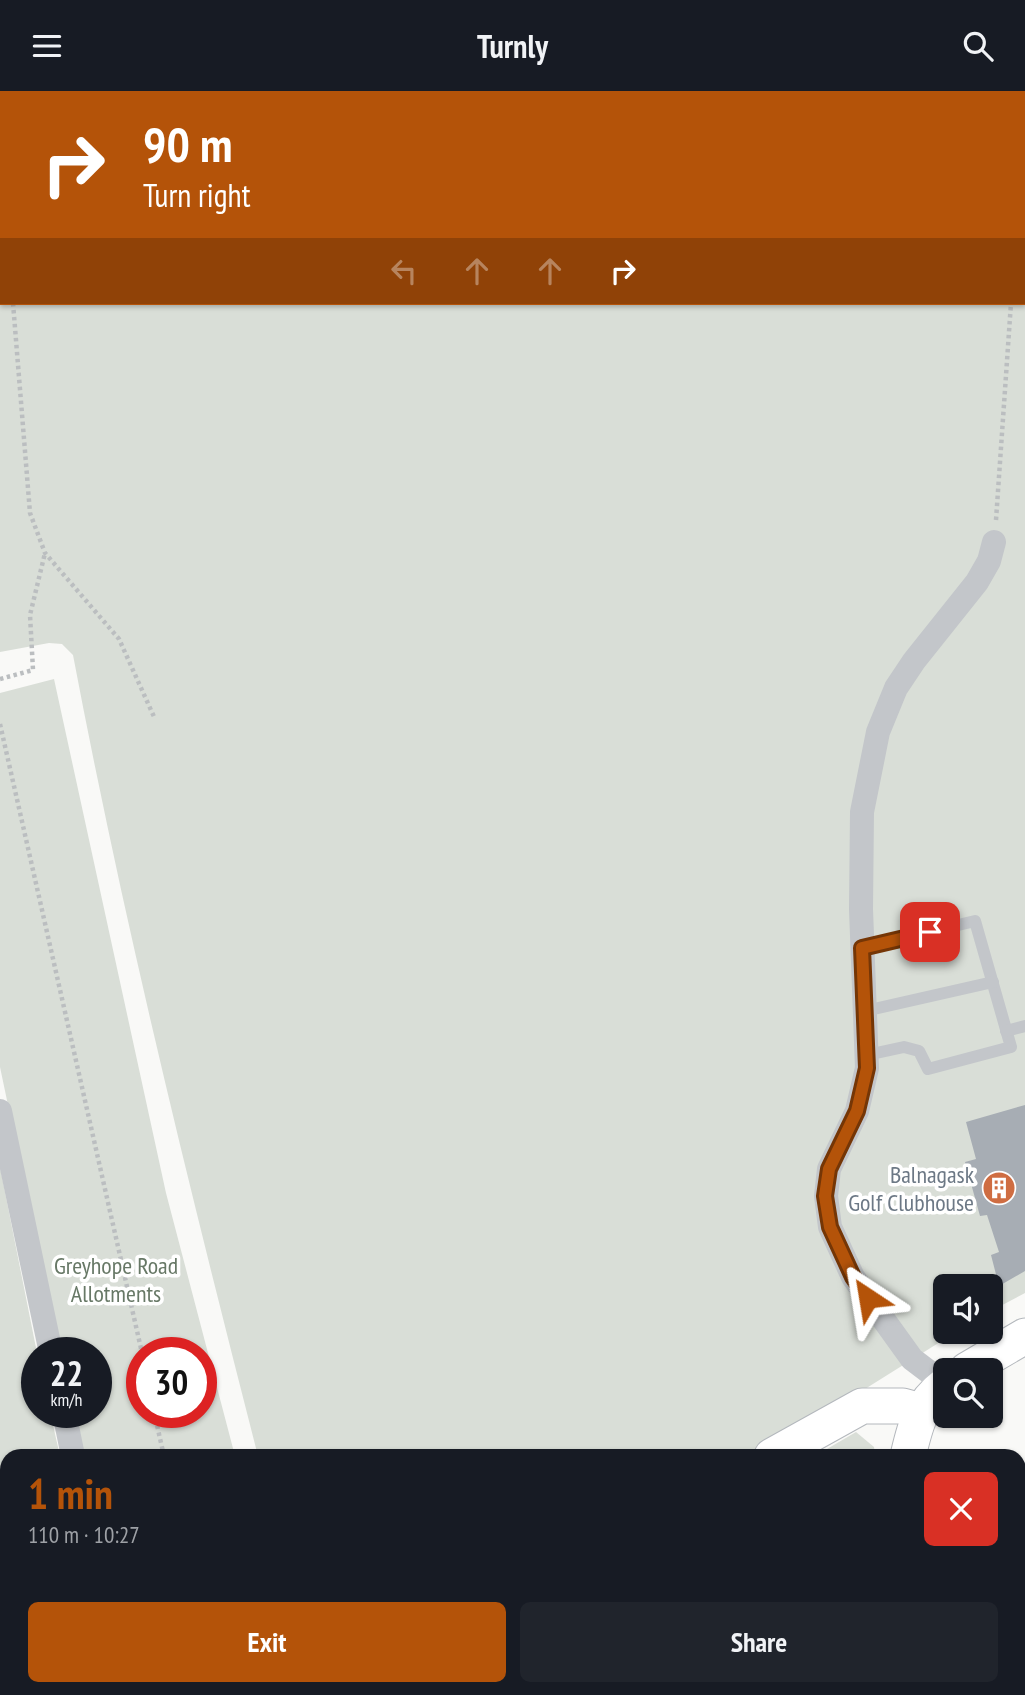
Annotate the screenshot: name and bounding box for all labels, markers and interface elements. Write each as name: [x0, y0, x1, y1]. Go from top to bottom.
text: Turnly: [477, 25, 548, 67]
icon: menu: [28, 27, 66, 65]
icon: search: [959, 27, 997, 65]
text: 90 m: [143, 112, 232, 176]
icon: right: [28, 119, 119, 210]
text: Turn right: [143, 174, 251, 216]
icon: left: [385, 252, 423, 290]
icon: ahead: [458, 252, 496, 290]
icon: ahead: [531, 252, 569, 290]
icon: right: [604, 252, 642, 290]
pin: [900, 902, 960, 962]
icon: arrive: [911, 913, 949, 951]
place label: Balnagask Golf Clubhouse: [848, 1159, 975, 1218]
building icon: Balnagask Golf Clubhouse: [980, 1169, 1018, 1207]
park label: Greyhope Road Allotments: [54, 1250, 178, 1309]
position arrow: [831, 1261, 905, 1335]
map controls: [933, 1274, 1003, 1428]
button: sound: [933, 1274, 1003, 1344]
speed limit sign: 30: [126, 1337, 217, 1428]
text: 22: [50, 1350, 83, 1396]
button: search: [933, 1358, 1003, 1428]
text: km/h: [51, 1388, 82, 1411]
text: 1 min: [28, 1466, 113, 1521]
button: close: [924, 1472, 998, 1546]
text: 110 m · 10:27: [28, 1520, 140, 1549]
button: Exit: [28, 1602, 506, 1682]
button: Share: [520, 1602, 998, 1682]

